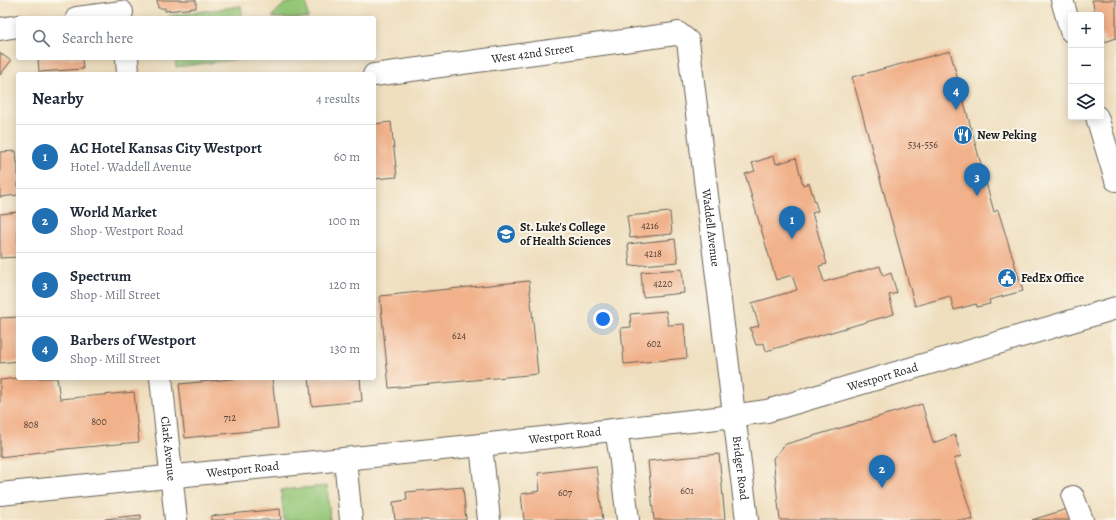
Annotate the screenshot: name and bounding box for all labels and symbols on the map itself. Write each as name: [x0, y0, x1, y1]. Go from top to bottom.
street label: West 42nd Street: [489, 40, 575, 67]
pin: 4: [943, 77, 969, 110]
restaurant icon: New Peking: [952, 124, 974, 146]
place label: New Peking: [977, 127, 1037, 143]
house number: 534-556: [908, 138, 938, 151]
pin: 3: [964, 163, 990, 196]
street label: Waddell Avenue: [698, 187, 724, 268]
pin: 1: [779, 206, 805, 239]
place label: St. Luke's College of Health Sciences: [520, 219, 611, 249]
house number: 4216: [641, 219, 659, 232]
school or university icon: St. Luke's College of Health Sciences: [495, 223, 517, 245]
house number: 4218: [644, 247, 662, 260]
public building icon: FedEx Office: [996, 267, 1018, 289]
place label: FedEx Office: [1021, 270, 1084, 286]
house number: 4220: [653, 277, 673, 290]
your location: [593, 309, 613, 329]
house number: 624: [452, 329, 466, 342]
house number: 602: [647, 337, 662, 350]
street label: Westport Road: [844, 359, 920, 395]
house number: 712: [224, 411, 236, 424]
house number: 800: [91, 415, 107, 428]
street label: Clark Avenue: [157, 416, 180, 482]
house number: 808: [23, 418, 39, 431]
street label: Westport Road: [527, 423, 603, 448]
street label: Bridger Road: [729, 435, 753, 502]
pin: 2: [869, 455, 895, 488]
street label: Westport Road: [205, 458, 280, 481]
house number: 601: [680, 484, 694, 497]
house number: 607: [558, 486, 573, 499]

